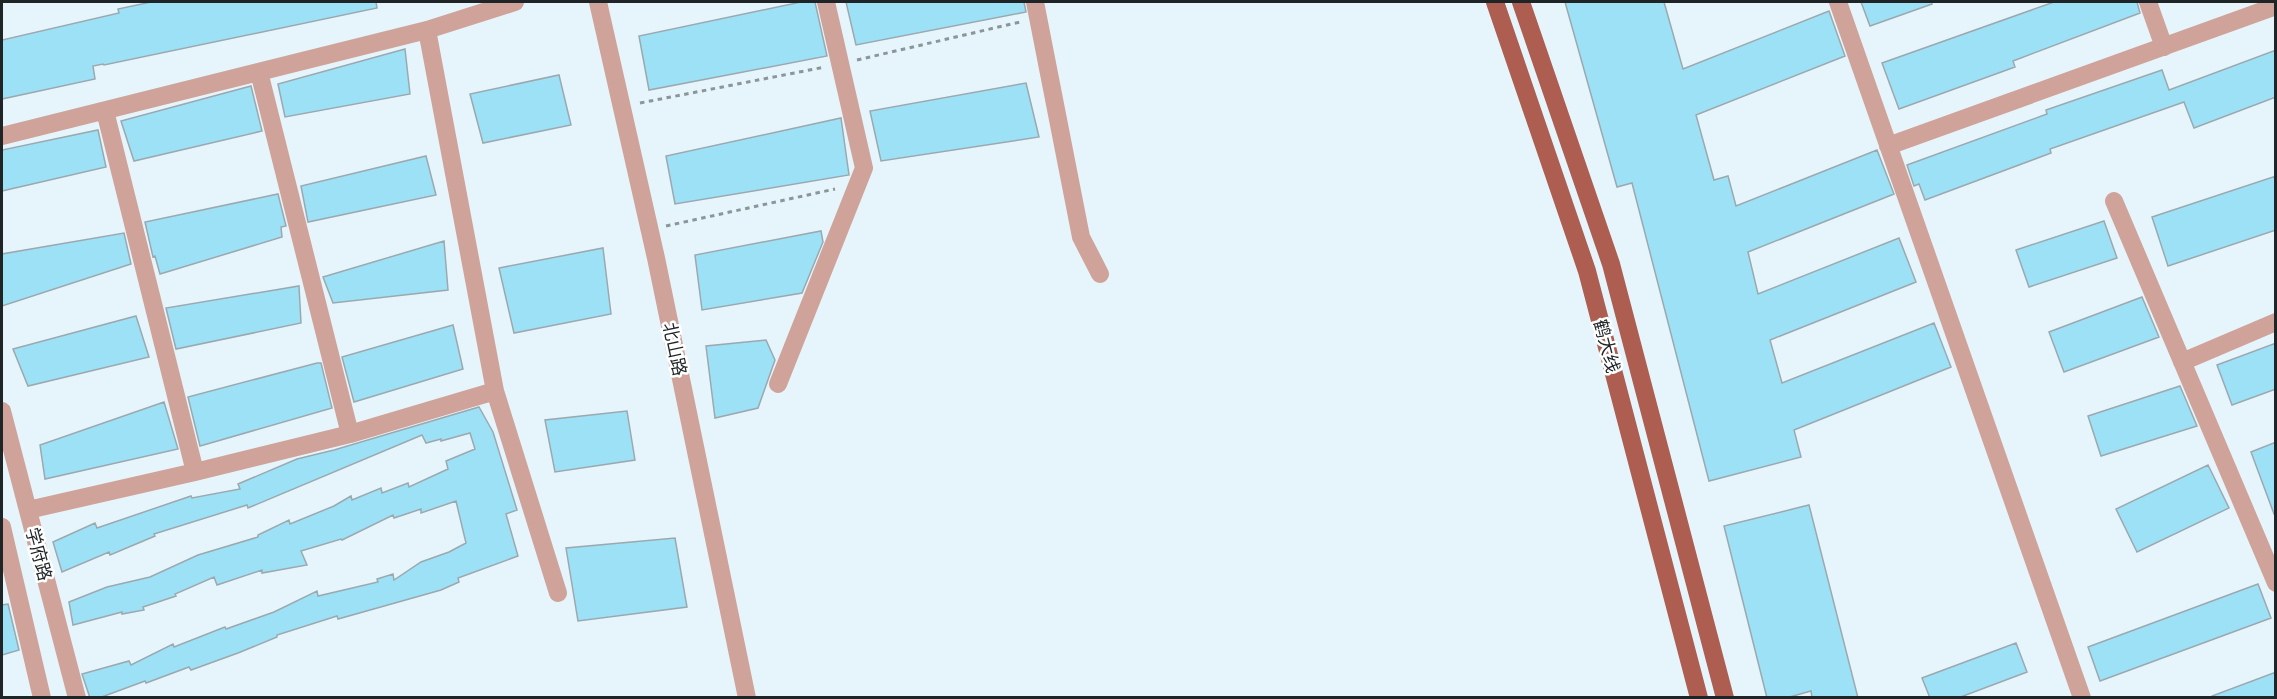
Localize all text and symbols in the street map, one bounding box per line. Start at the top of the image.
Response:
street label: 鹤大线 [1590,317,1624,375]
street label: 北山路 [659,320,691,378]
street label: 学府路 [22,525,56,583]

